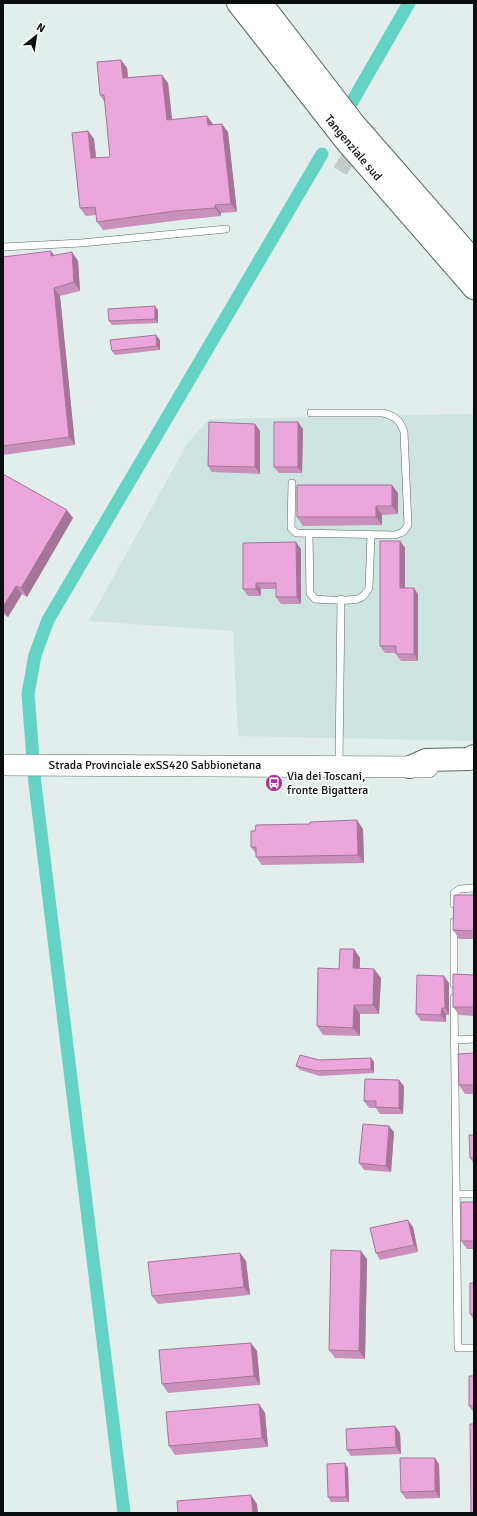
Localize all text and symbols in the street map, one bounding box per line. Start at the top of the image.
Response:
north arrow [16,16,56,56]
text: N [34,20,47,35]
street label: Tangenziale sud [321,112,385,184]
street label: Strada Provinciale exSS420 Sabbionetana [49,758,261,773]
place label: Via dei Toscani, fronte Bigattera [287,769,368,798]
bus stop icon: Via dei Toscani, fronte Bigattera [264,773,284,793]

